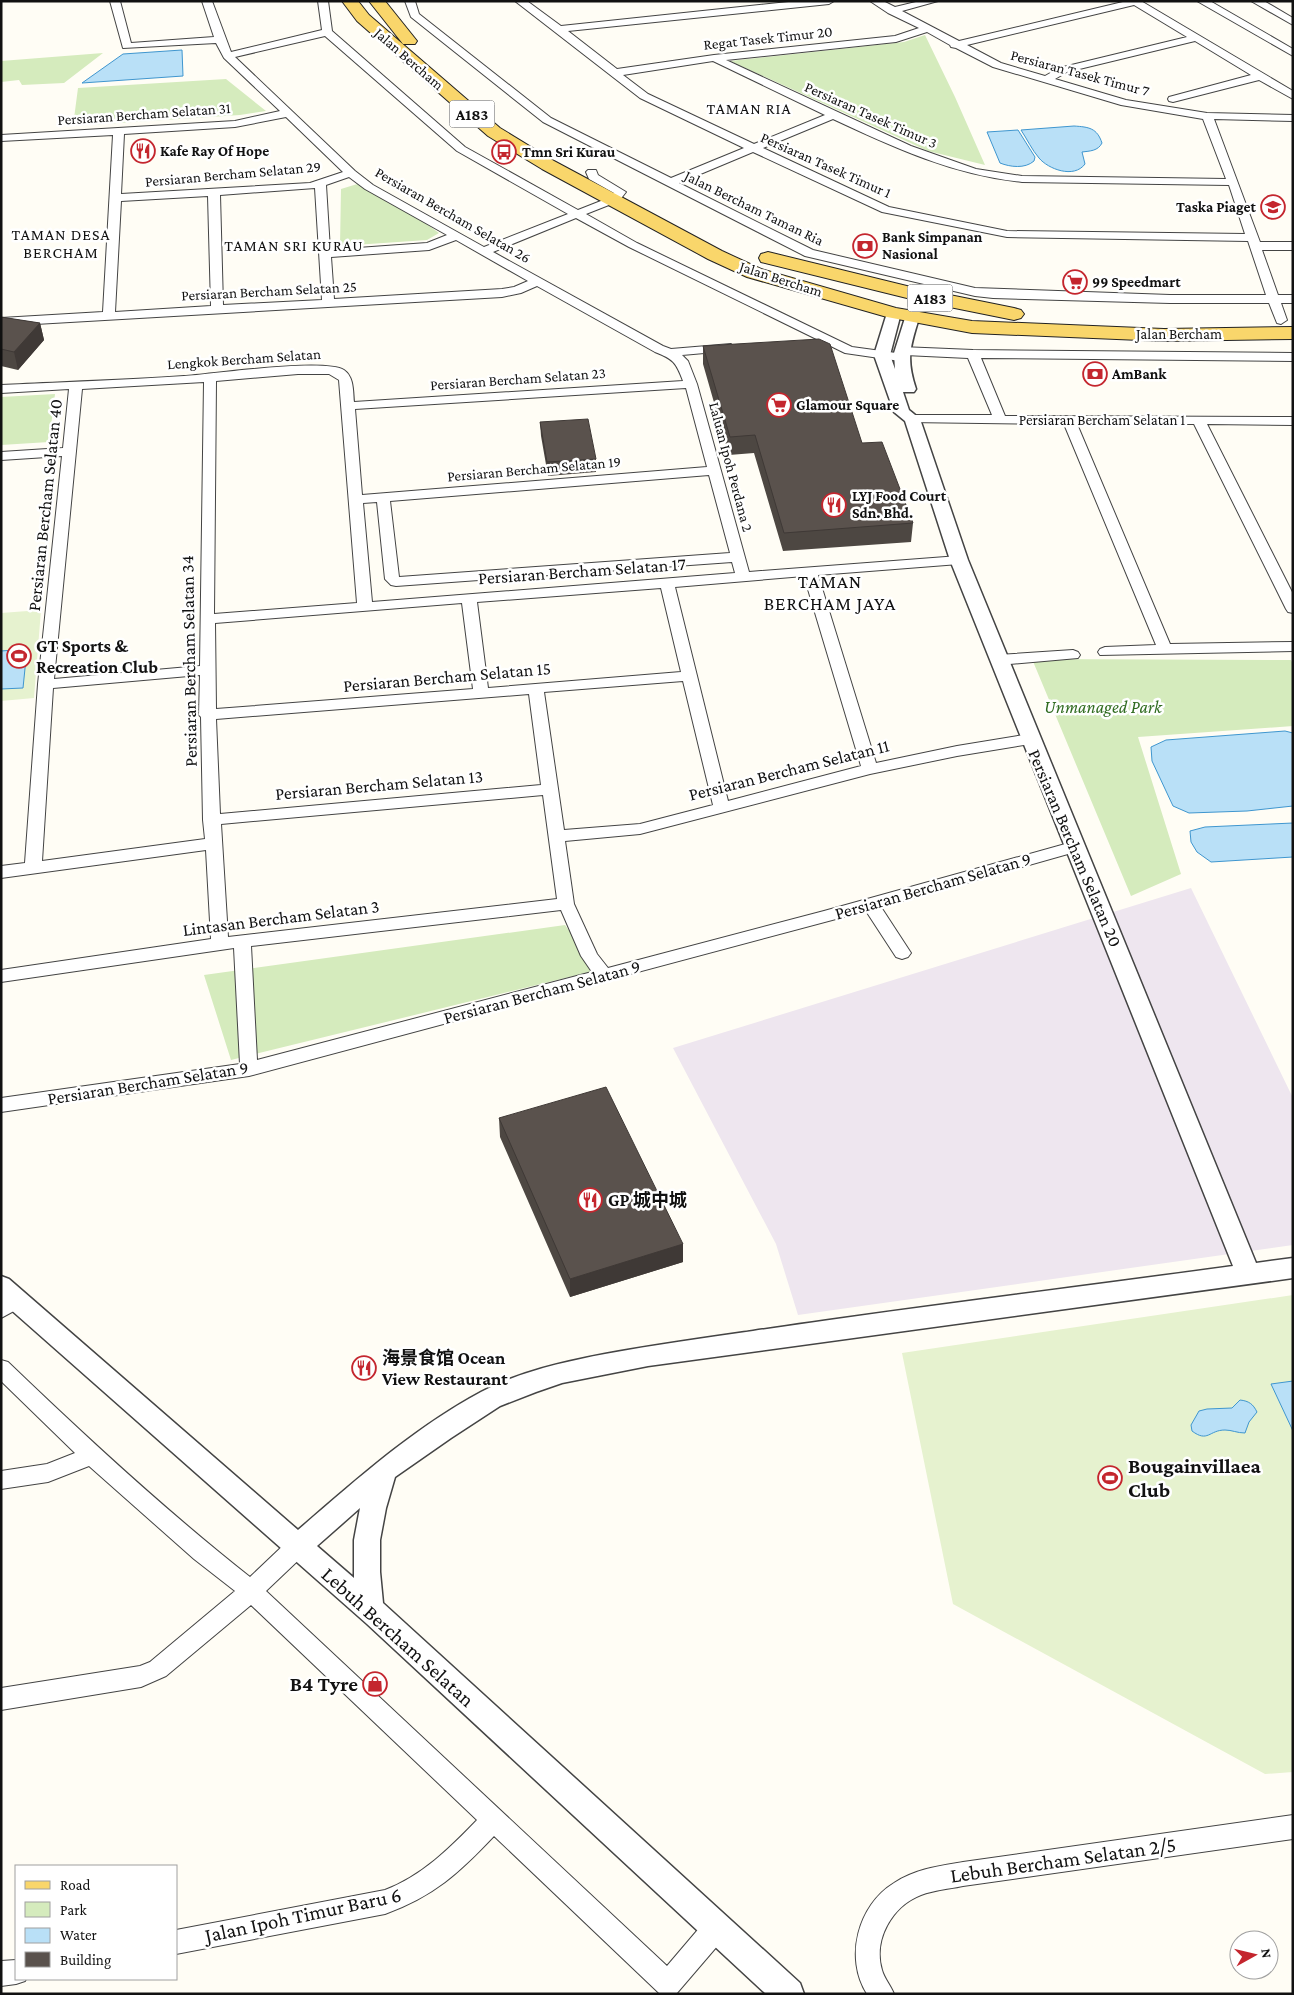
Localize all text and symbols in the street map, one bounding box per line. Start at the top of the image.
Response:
street label: Jalan Bercham [369,23,447,94]
street label: Regat Tasek Timur 20 [703,23,833,54]
street label: Persiaran Tasek Timur 7 [1009,47,1151,99]
street label: Persiaran Tasek Timur 3 [802,79,940,151]
street label: Persiaran Bercham Selatan 31 [57,100,231,128]
road number: A183 [450,100,494,128]
district label: TAMAN RIA [707,100,791,117]
street label: Persiaran Tasek Timur 1 [758,129,894,201]
restaurant icon: Kafe Ray Of Hope [130,138,156,164]
bus stop icon: Tmn Sri Kurau [491,139,517,165]
place label: Kafe Ray Of Hope [160,143,269,159]
place label: Tmn Sri Kurau [522,144,616,160]
street label: Persiaran Bercham Selatan 29 [144,158,322,190]
street label: Persiaran Bercham Selatan 26 [373,164,533,266]
street label: Jalan Bercham Taman Ria [680,166,826,250]
school or university icon: Taska Piaget [1260,194,1286,220]
place label: Taska Piaget [1176,199,1257,215]
district label: TAMAN DESA BERCHAM [11,226,111,261]
place label: Bank Simpanan Nasional [882,229,983,262]
bank icon: Bank Simpanan Nasional [852,233,878,259]
district label: TAMAN SRI KURAU [224,237,364,254]
street label: Jalan Bercham [735,257,824,301]
supermarket icon: 99 Speedmart [1062,269,1088,295]
place label: 99 Speedmart [1092,274,1181,290]
street label: Persiaran Bercham Selatan 25 [181,278,357,304]
road number: A183 [908,284,952,312]
street label: Jalan Bercham [1134,326,1222,343]
street label: Lengkok Bercham Selatan [167,346,321,373]
bank icon: AmBank [1082,361,1108,387]
street label: Persiaran Bercham Selatan 23 [430,365,606,393]
place label: AmBank [1111,366,1167,382]
supermarket icon: Glamour Square [766,392,792,418]
place label: Glamour Square [796,397,899,413]
street label: Persiaran Bercham Selatan 40 [24,398,66,612]
street label: Laluan Ipoh Perdana 2 [705,400,756,534]
street label: Persiaran Bercham Selatan 1 [1019,412,1185,428]
street label: Persiaran Bercham Selatan 19 [446,453,622,485]
place label: LYJ Food Court Sdn. Bhd. [852,488,947,521]
restaurant icon: LYJ Food Court Sdn. Bhd. [821,492,847,518]
street label: Persiaran Bercham Selatan 17 [477,554,687,588]
street label: Persiaran Bercham Selatan 34 [177,555,201,767]
district label: TAMAN BERCHAM JAYA [764,571,896,614]
place label: GT Sports & Recreation Club [36,636,158,677]
sports icon: GT Sports & Recreation Club [6,643,32,669]
street label: Persiaran Bercham Selatan 15 [342,658,552,696]
park label: Unmanaged Park [1044,697,1163,717]
street label: Persiaran Bercham Selatan 11 [687,735,891,805]
street label: Persiaran Bercham Selatan 20 [1024,746,1126,950]
street label: Persiaran Bercham Selatan 13 [274,766,484,804]
street label: Persiaran Bercham Selatan 9 [833,848,1033,924]
street label: Lintasan Bercham Selatan 3 [181,896,381,940]
street label: Persiaran Bercham Selatan 9 [441,956,643,1028]
street label: Persiaran Bercham Selatan 9 [46,1057,250,1109]
restaurant icon: GP 城中城 [577,1187,603,1213]
place label: GP 城中城 [608,1190,687,1210]
place label: 海景食馆 Ocean View Restaurant [381,1348,508,1389]
restaurant icon: 海景食馆 Ocean View Restaurant [351,1355,377,1381]
place label: Bougainvillaea Club [1128,1454,1262,1502]
sports icon: Bougainvillaea Club [1097,1465,1123,1491]
street label: Lebuh Bercham Selatan [317,1562,479,1712]
shop icon: B4 Tyre [362,1671,388,1697]
place label: B4 Tyre [290,1672,358,1696]
street label: Lebuh Bercham Selatan 2/5 [948,1832,1178,1888]
legend [15,1865,178,1980]
text: Road [60,1877,91,1893]
street label: Jalan Ipoh Timur Baru 6 [201,1882,403,1948]
text: Park [60,1902,87,1918]
text: Water [60,1927,97,1943]
north arrow [1229,1930,1279,1980]
text: N [1258,1947,1276,1959]
text: Building [60,1952,111,1969]

